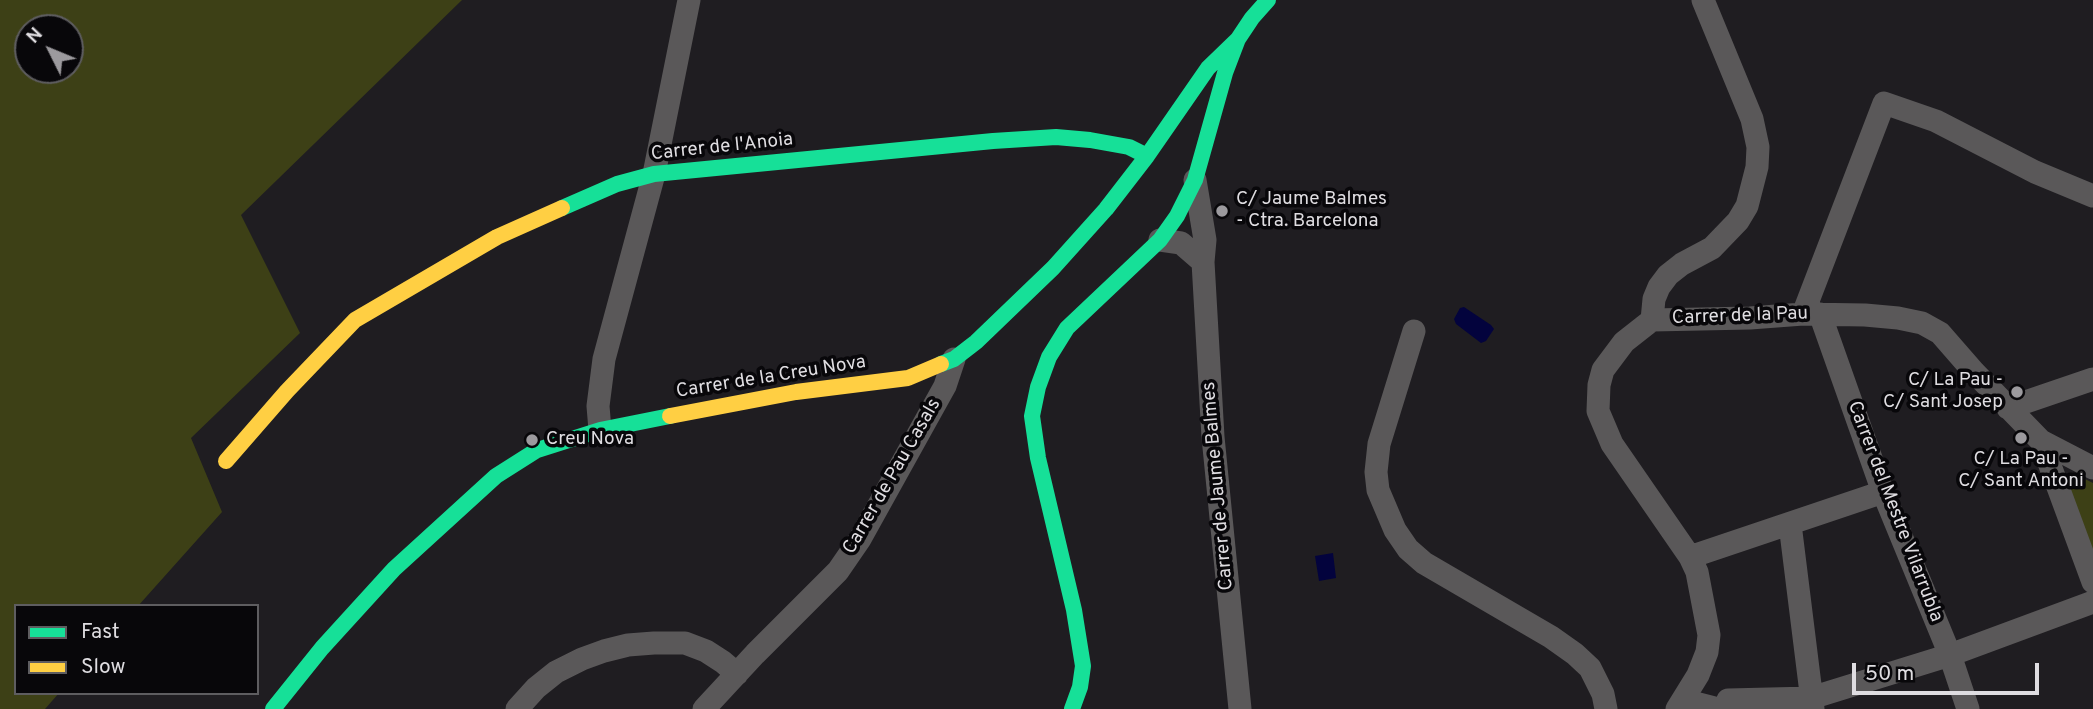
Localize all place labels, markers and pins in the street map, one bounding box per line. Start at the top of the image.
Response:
place label: C/ Jaume Balmes - Ctra. Barcelona [1236,189,1387,233]
marker: C/ Jaume Balmes - Ctra. Barcelona [1214,203,1230,219]
place label: C/ La Pau - C/ Sant Josep [1883,370,2003,414]
marker: C/ La Pau - C/ Sant Josep [2009,384,2025,400]
place label: Creu Nova [546,429,634,451]
marker: C/ La Pau - C/ Sant Antoni [2013,430,2029,446]
marker: Creu Nova [524,432,540,448]
place label: C/ La Pau - C/ Sant Antoni [1958,449,2084,493]

